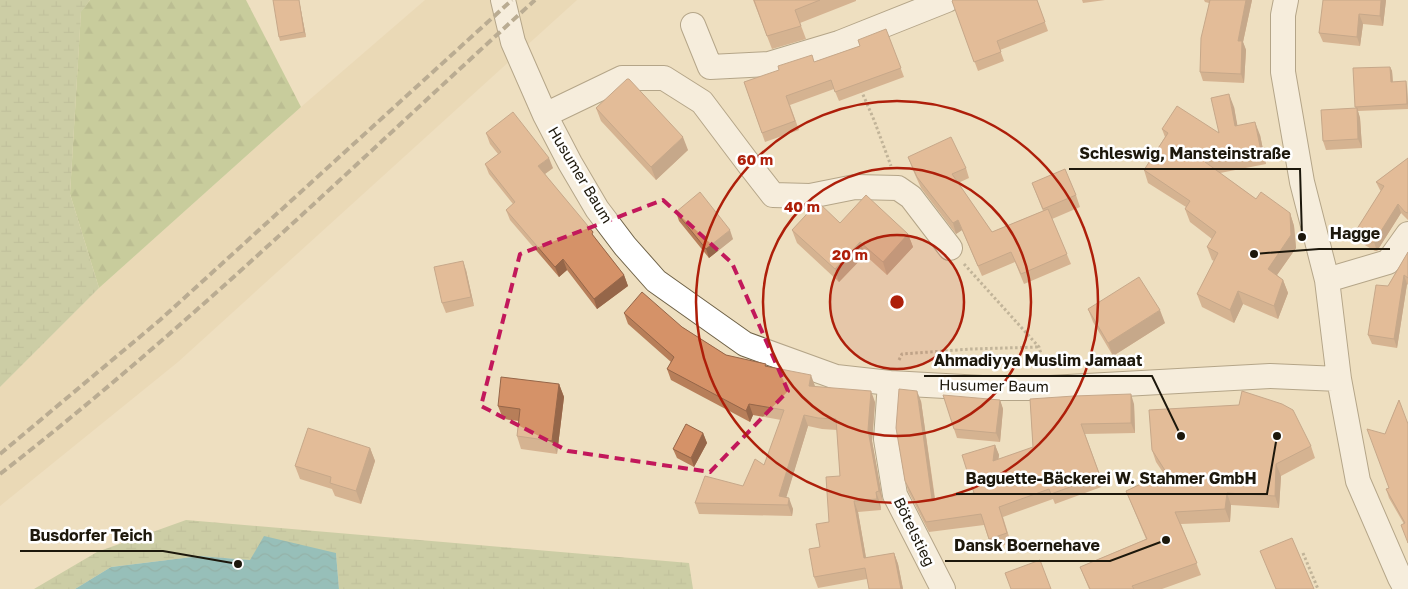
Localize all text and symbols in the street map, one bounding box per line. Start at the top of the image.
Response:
street label: Husumer Baum [545,123,617,226]
callout: Schleswig, Mansteinstraße [1069,138,1300,169]
text: Schleswig, Mansteinstraße [1079,143,1291,163]
text: 60 m [737,150,773,168]
text: 40 m [784,197,820,215]
callout: Hagge [1319,218,1390,249]
text: Hagge [1330,223,1380,243]
text: 20 m [832,245,868,263]
centre of rings [888,293,906,311]
callout: Ahmadiyya Muslim Jamaat [924,345,1152,376]
text: Ahmadiyya Muslim Jamaat [934,350,1142,370]
street label: Husumer Baum [939,375,1049,395]
callout: Baguette-Bäckerei W. Stahmer GmbH [956,463,1267,494]
text: Baguette-Bäckerei W. Stahmer GmbH [965,468,1257,488]
street label: Bötelstieg [890,494,939,569]
callout: Busdorfer Teich [20,520,163,551]
text: Busdorfer Teich [29,525,153,545]
callout: Dansk Boernehave [945,530,1110,561]
text: Dansk Boernehave [954,535,1100,555]

